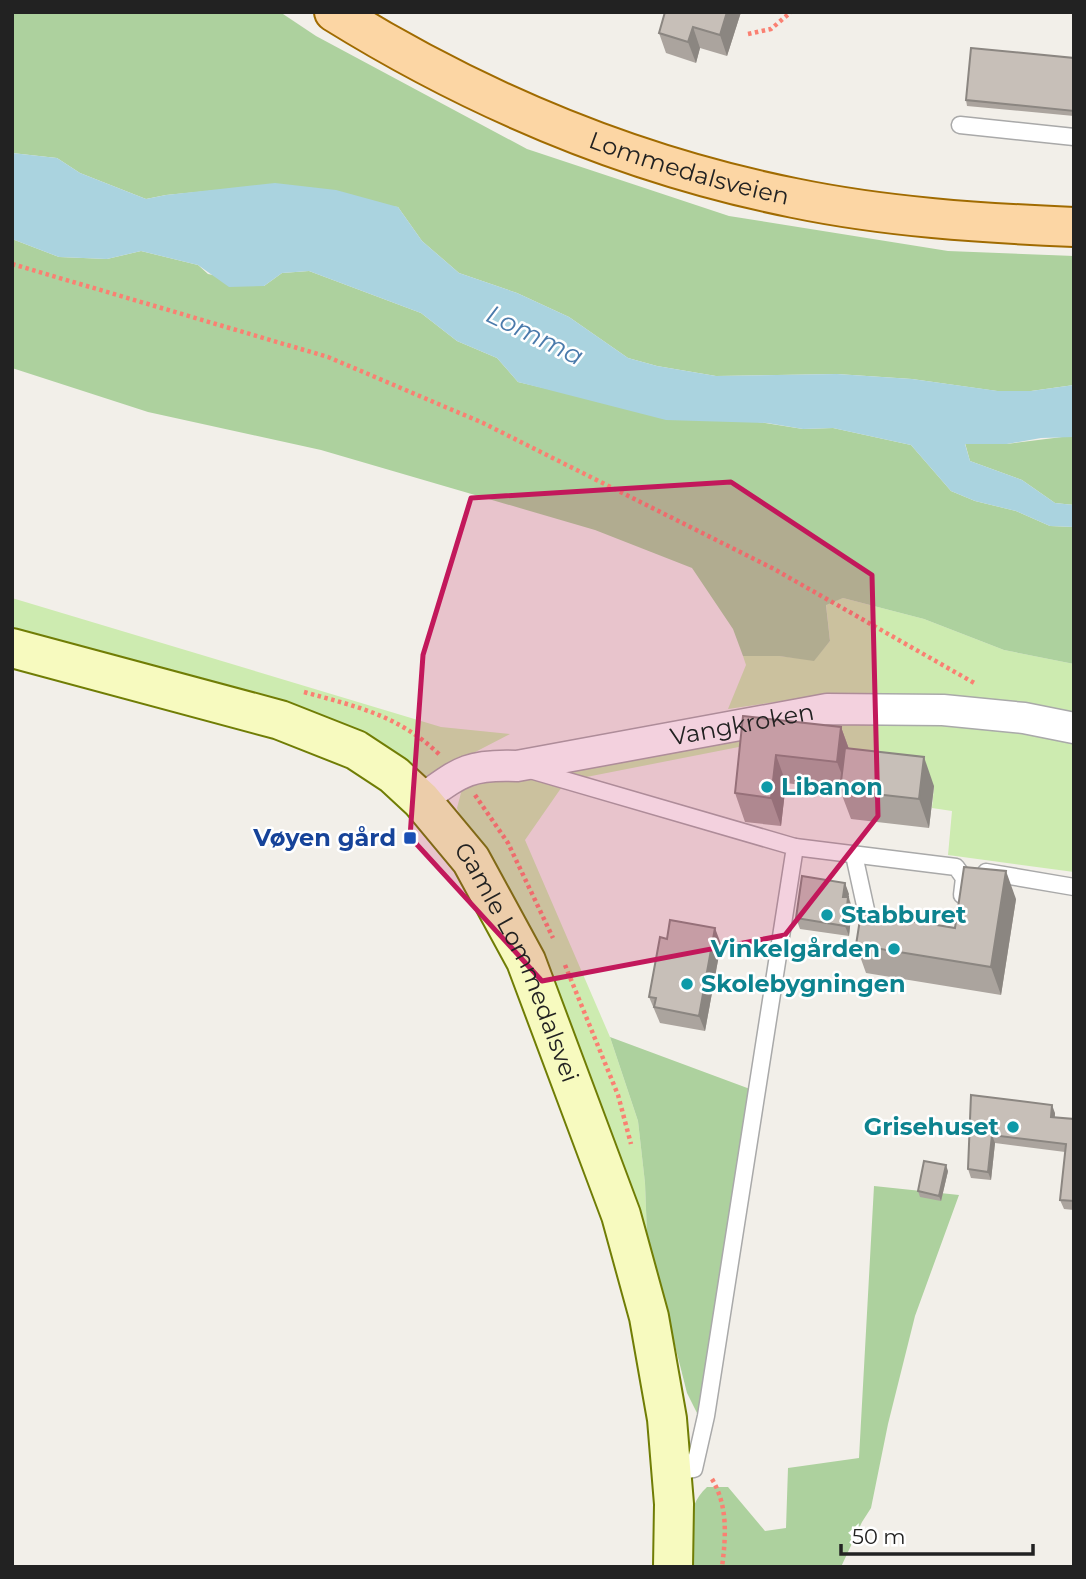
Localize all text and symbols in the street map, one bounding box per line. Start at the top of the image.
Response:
street label: Lommedalsveien [585,125,792,211]
water label: Lomma [481,298,589,372]
street label: Vangkroken [668,697,816,752]
place label: Libanon [781,772,883,801]
marker: Libanon [759,779,775,795]
place label: Vøyen gård [252,823,396,852]
marker: Vøyen gård [402,830,418,846]
street label: Gamle Lommedalsvei [448,836,585,1086]
place label: Stabburet [841,900,967,929]
marker: Stabburet [819,907,835,923]
place label: Vinkelgården [710,934,880,963]
marker: Vinkelgården [886,941,902,957]
place label: Skolebygningen [701,969,906,998]
marker: Skolebygningen [679,976,695,992]
place label: Grisehuset [864,1112,1000,1141]
marker: Grisehuset [1005,1119,1021,1135]
scale bar [841,1512,1034,1556]
text: 50 m [852,1524,906,1549]

